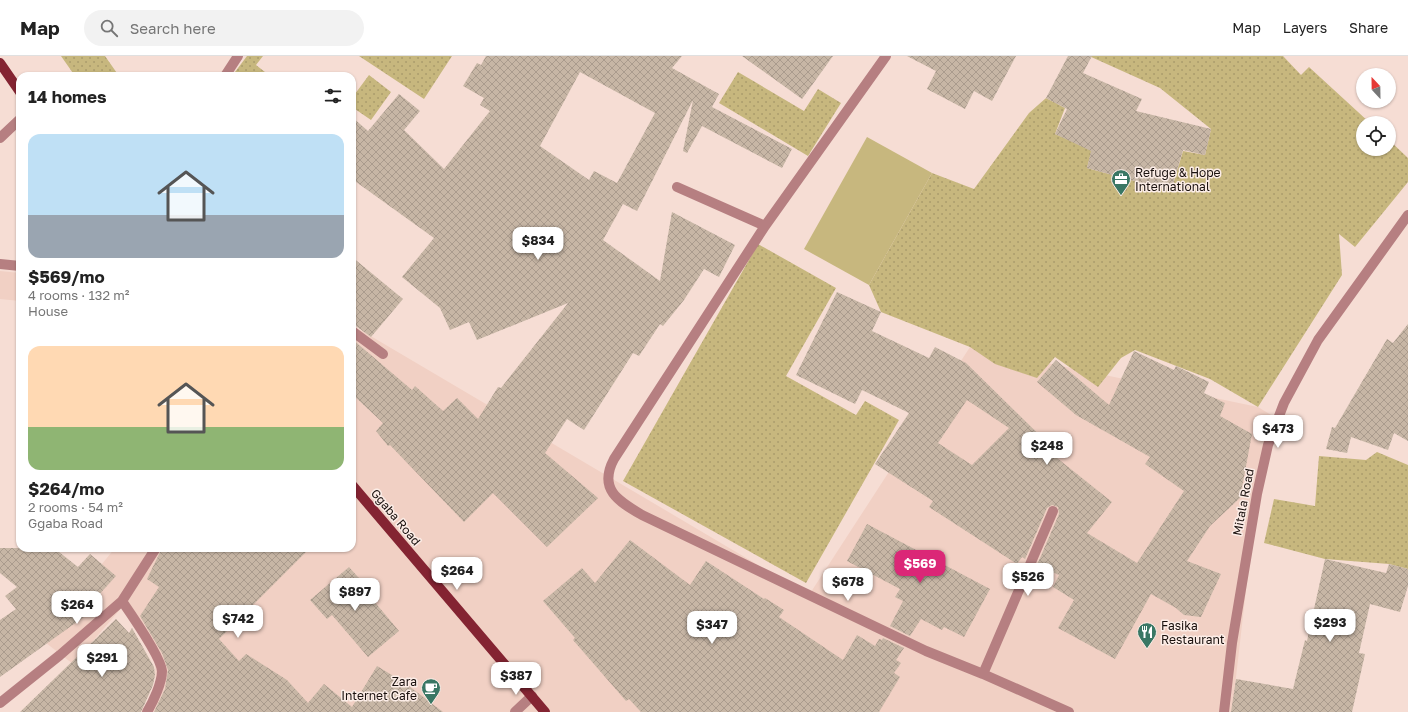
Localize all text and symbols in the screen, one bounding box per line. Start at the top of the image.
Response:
search box [84,10,364,46]
text: Map [20,16,60,39]
icon: search [98,17,120,39]
text: Search here [130,19,216,37]
text: Map [1232,19,1261,36]
text: Layers [1283,19,1327,36]
text: Share [1349,19,1388,36]
north arrow [1356,68,1396,108]
map controls [1356,68,1396,156]
icon: filters [322,85,344,107]
text: 14 homes [28,86,107,107]
button: locate [1356,116,1396,156]
icon: home [150,160,222,232]
place label: Refuge & Hope International [1135,165,1221,194]
office icon: Refuge & Hope International [1110,168,1132,196]
pin: $834 [514,227,562,261]
text: $834 [521,232,555,248]
text: $569/mo [28,266,105,287]
text: 4 rooms · 132 m² [28,287,129,303]
text: House [28,303,68,319]
icon: home [150,372,222,444]
pin: $473 [1254,415,1302,449]
text: $473 [1262,420,1294,436]
pin: $248 [1023,432,1071,466]
text: $248 [1030,437,1064,453]
street label: Mitala Road [1229,467,1257,537]
text: $264/mo [28,478,104,499]
street label: Ggaba Road [368,486,424,548]
text: 2 rooms · 54 m² [28,499,123,515]
text: Ggaba Road [28,515,103,531]
pin: $569 [896,550,944,584]
text: $569 [903,555,937,571]
pin: $264 [433,557,481,591]
text: $264 [440,562,474,578]
pin: $526 [1004,563,1052,597]
pin: $678 [824,568,872,602]
text: $526 [1012,568,1044,584]
text: $678 [832,573,864,589]
pin: $897 [331,578,379,612]
text: $897 [339,583,371,599]
pin: $264 [53,591,101,625]
text: $264 [60,596,94,612]
pin: $742 [214,605,262,639]
pin: $293 [1306,609,1354,643]
text: $742 [222,610,254,626]
pin: $347 [688,611,736,645]
text: $293 [1314,614,1346,630]
text: $347 [696,616,728,632]
place label: Fasika Restaurant [1161,618,1225,647]
restaurant icon: Fasika Restaurant [1136,621,1158,649]
pin: $291 [78,644,126,678]
text: $291 [86,649,118,665]
pin: $387 [492,662,540,696]
text: $387 [500,667,532,683]
place label: Zara Internet Cafe [341,674,417,703]
cafe icon: Zara Internet Cafe [420,677,442,705]

